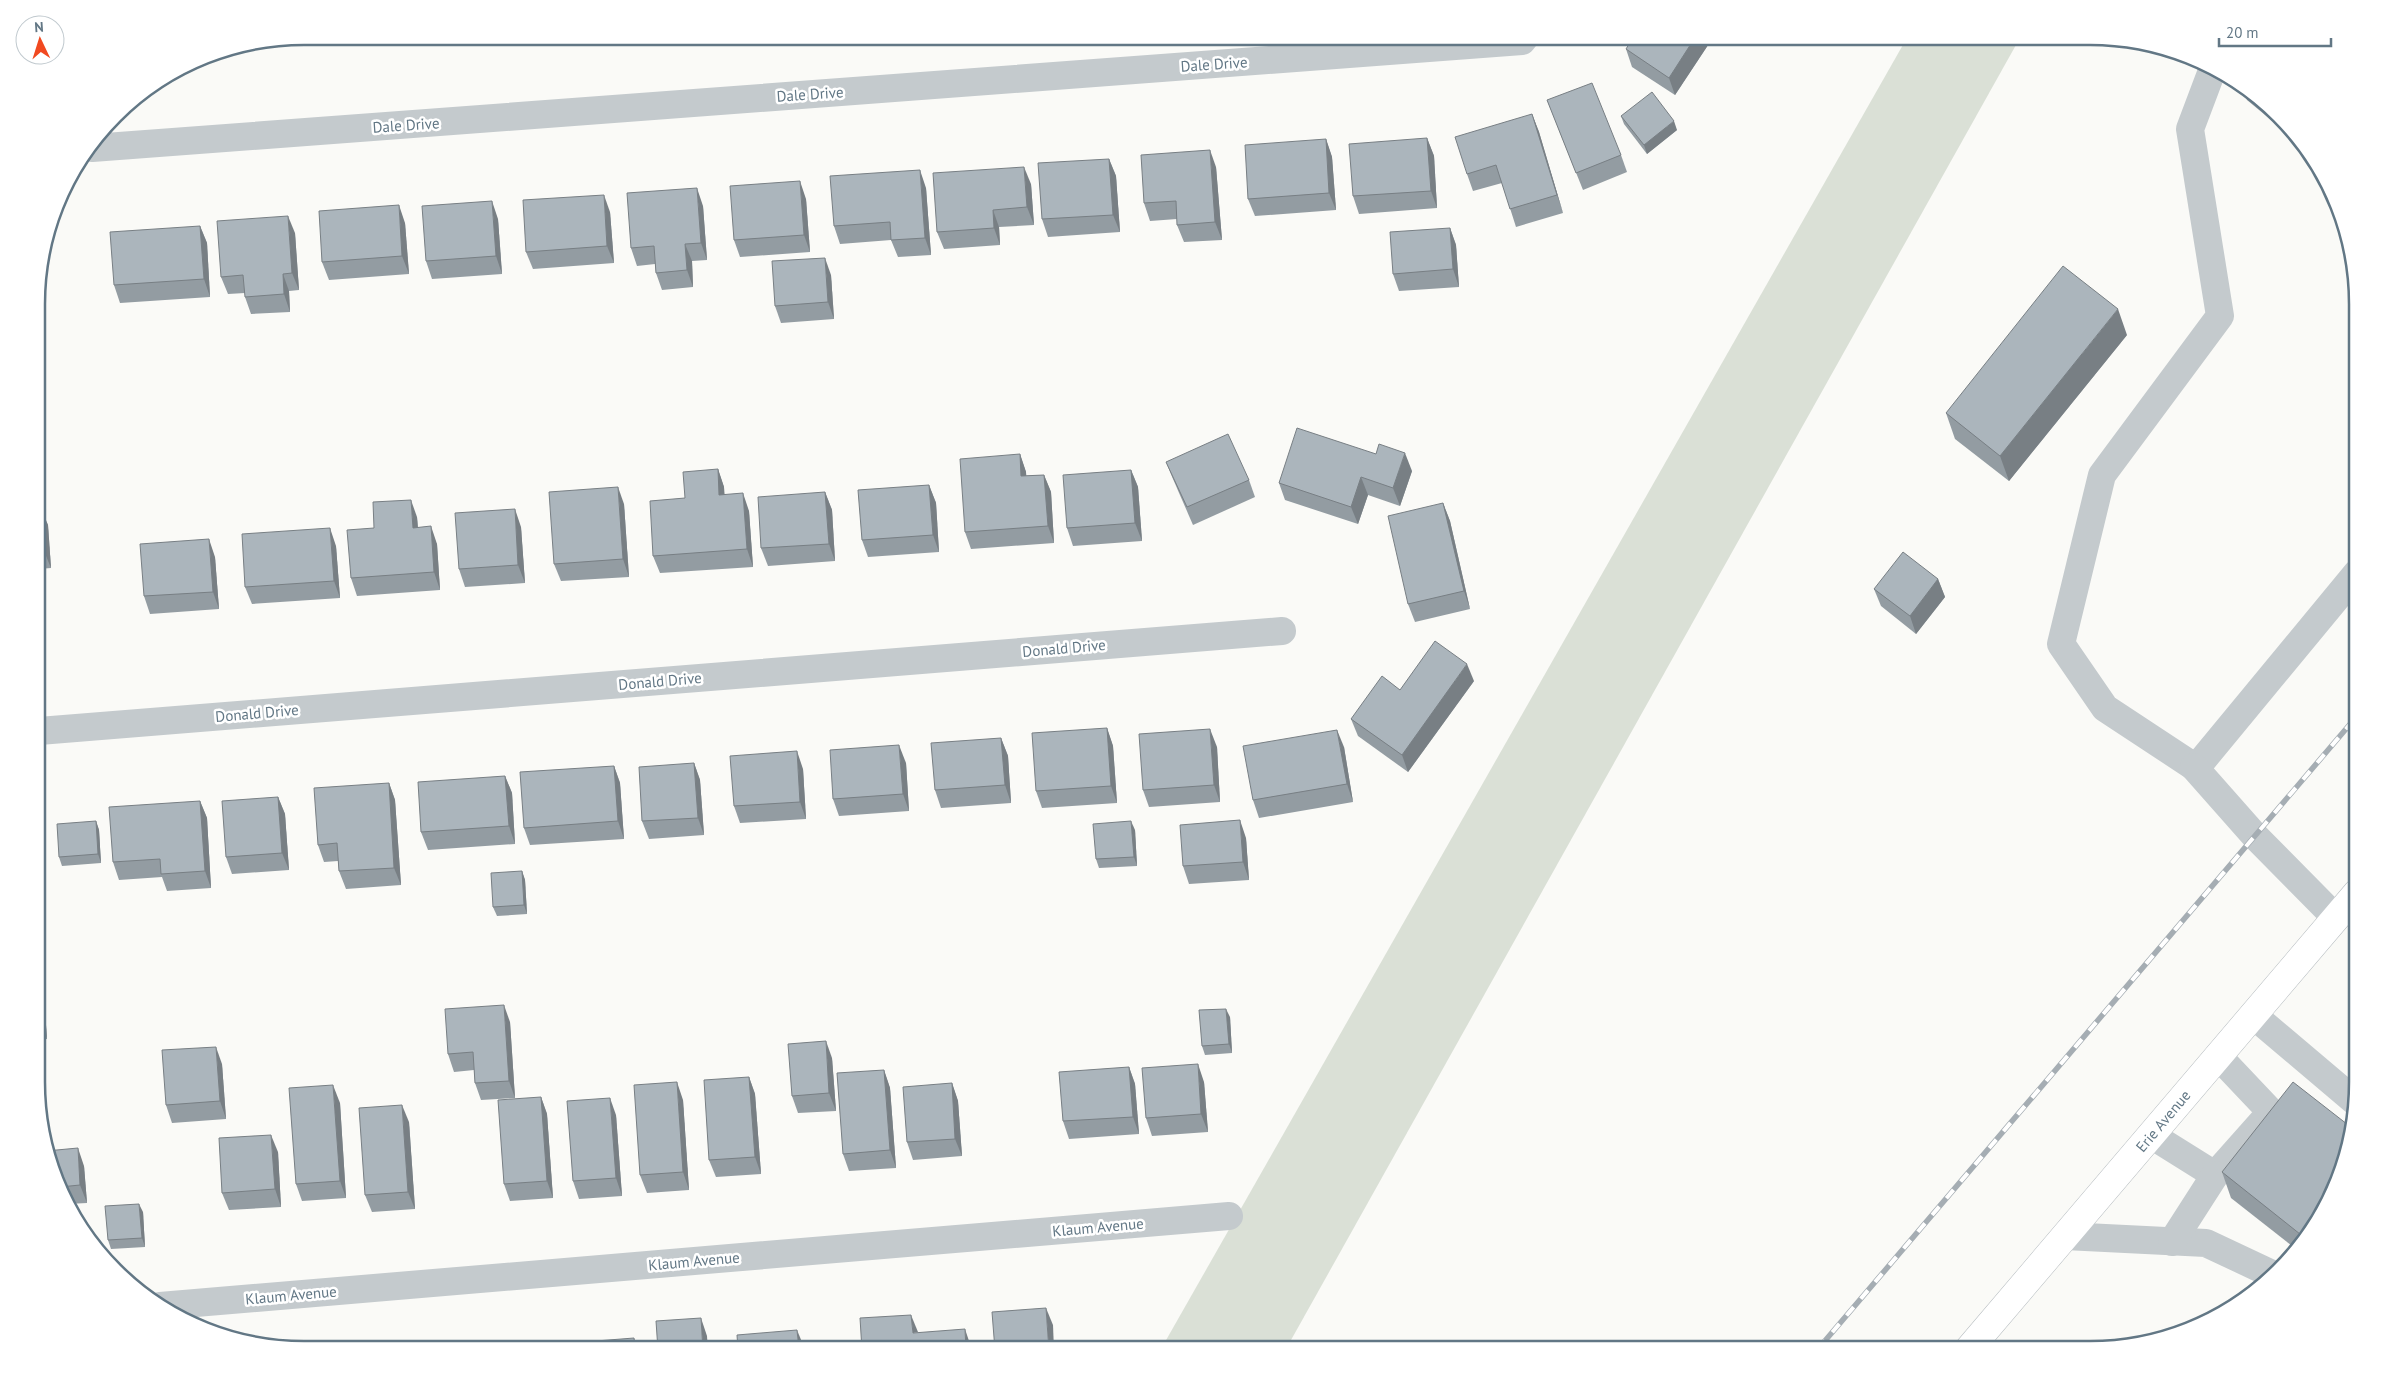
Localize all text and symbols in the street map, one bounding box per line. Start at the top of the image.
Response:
north arrow [15,15,65,65]
scale bar [2219,15,2332,47]
text: N [34,18,44,36]
text: 20 m [2226,23,2259,42]
street label: Dale Drive [1180,52,1248,76]
street label: Dale Drive [776,82,844,106]
street label: Dale Drive [372,113,440,137]
street label: Donald Drive [1022,635,1106,661]
street label: Donald Drive [618,668,702,694]
street label: Donald Drive [215,700,299,726]
street label: Erie Avenue [2132,1086,2194,1156]
street label: Klaum Avenue [1052,1214,1144,1240]
street label: Klaum Avenue [648,1248,740,1274]
street label: Klaum Avenue [245,1282,337,1308]

